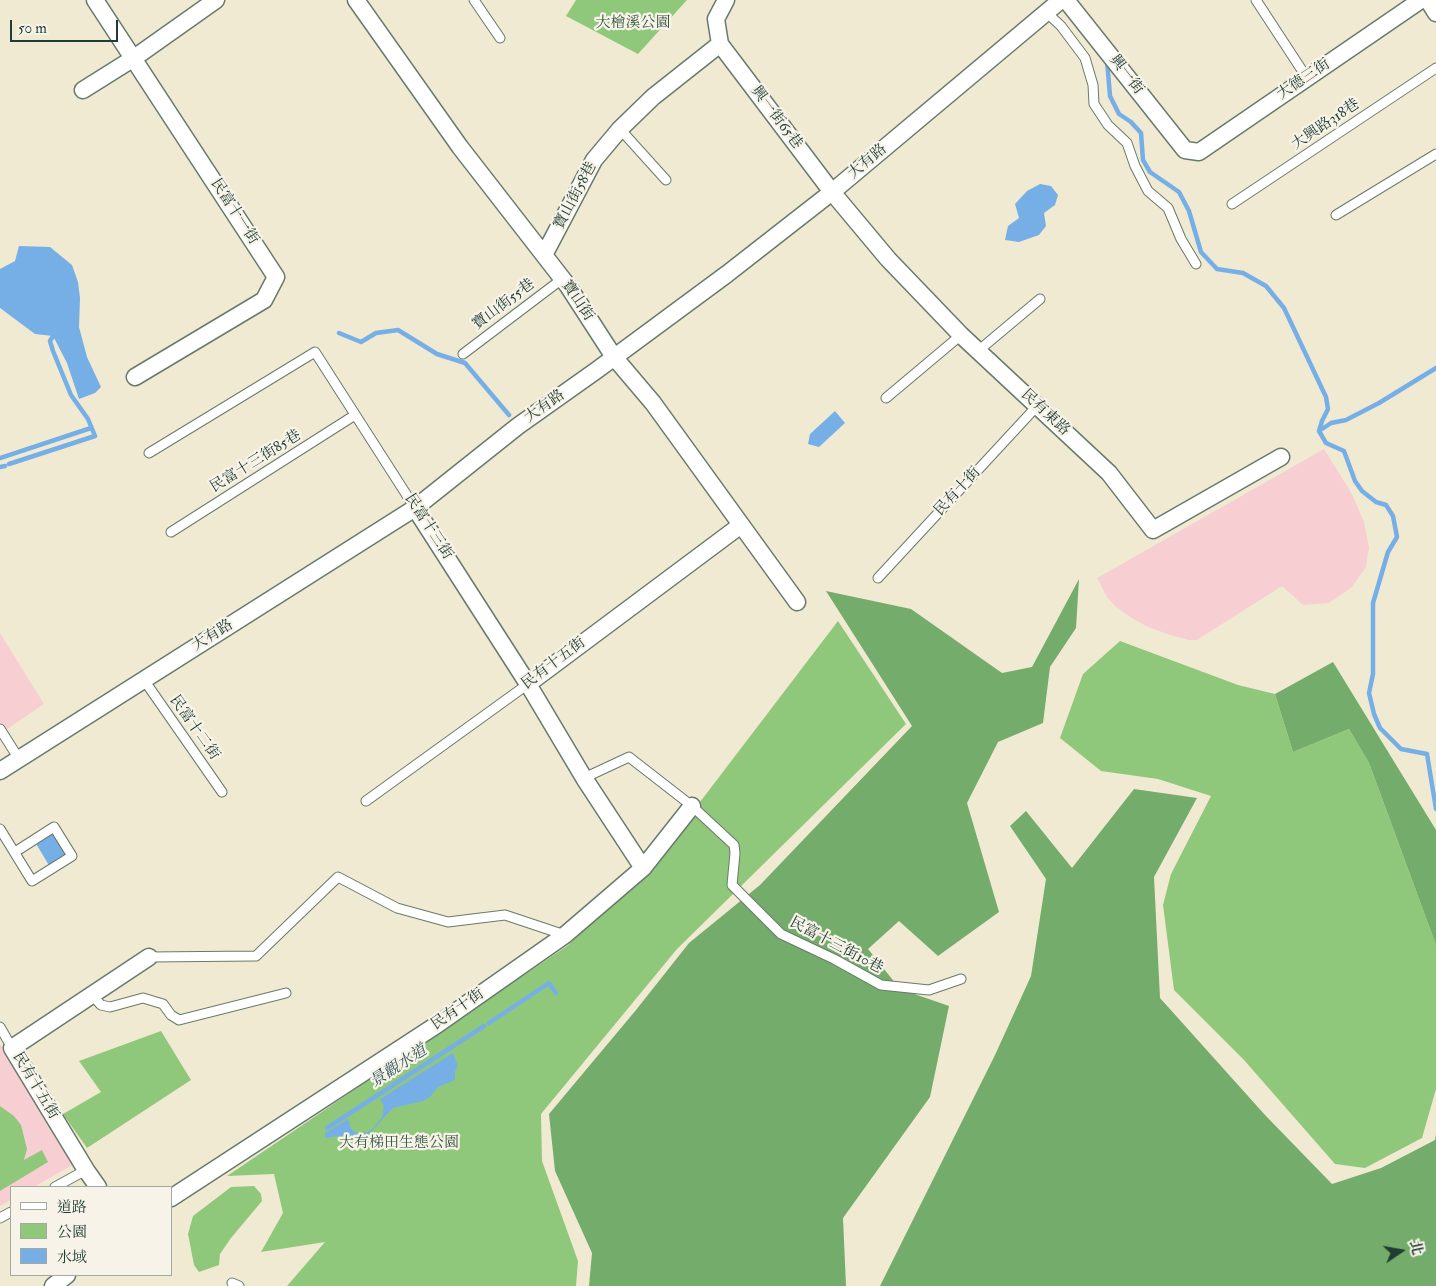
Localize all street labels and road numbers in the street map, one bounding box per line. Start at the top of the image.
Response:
street label: 興一街 [1105,52,1147,98]
street label: 大德三街 [1274,56,1334,104]
street label: 興一街65巷 [746,83,806,153]
street label: 大興路318巷 [1289,96,1363,154]
street label: 大有路 [845,141,891,183]
street label: 寶山街58巷 [551,159,601,233]
street label: 民富十一街 [206,176,262,248]
street label: 寶山街55巷 [469,276,539,334]
street label: 寶山街 [557,277,597,325]
street label: 民有東路 [1017,386,1073,440]
street label: 大有路 [521,387,569,427]
street label: 民富十三街85巷 [207,427,305,497]
street label: 民有十街 [931,464,985,520]
street label: 民富十三街 [400,491,456,563]
street label: 大有路 [189,616,237,656]
street label: 民有十五街 [519,634,589,694]
street label: 民富十二街 [165,692,223,764]
street label: 民富十三街10巷 [786,914,886,978]
street label: 民有十街 [428,985,488,1035]
street label: 民有十五街 [8,1049,62,1123]

